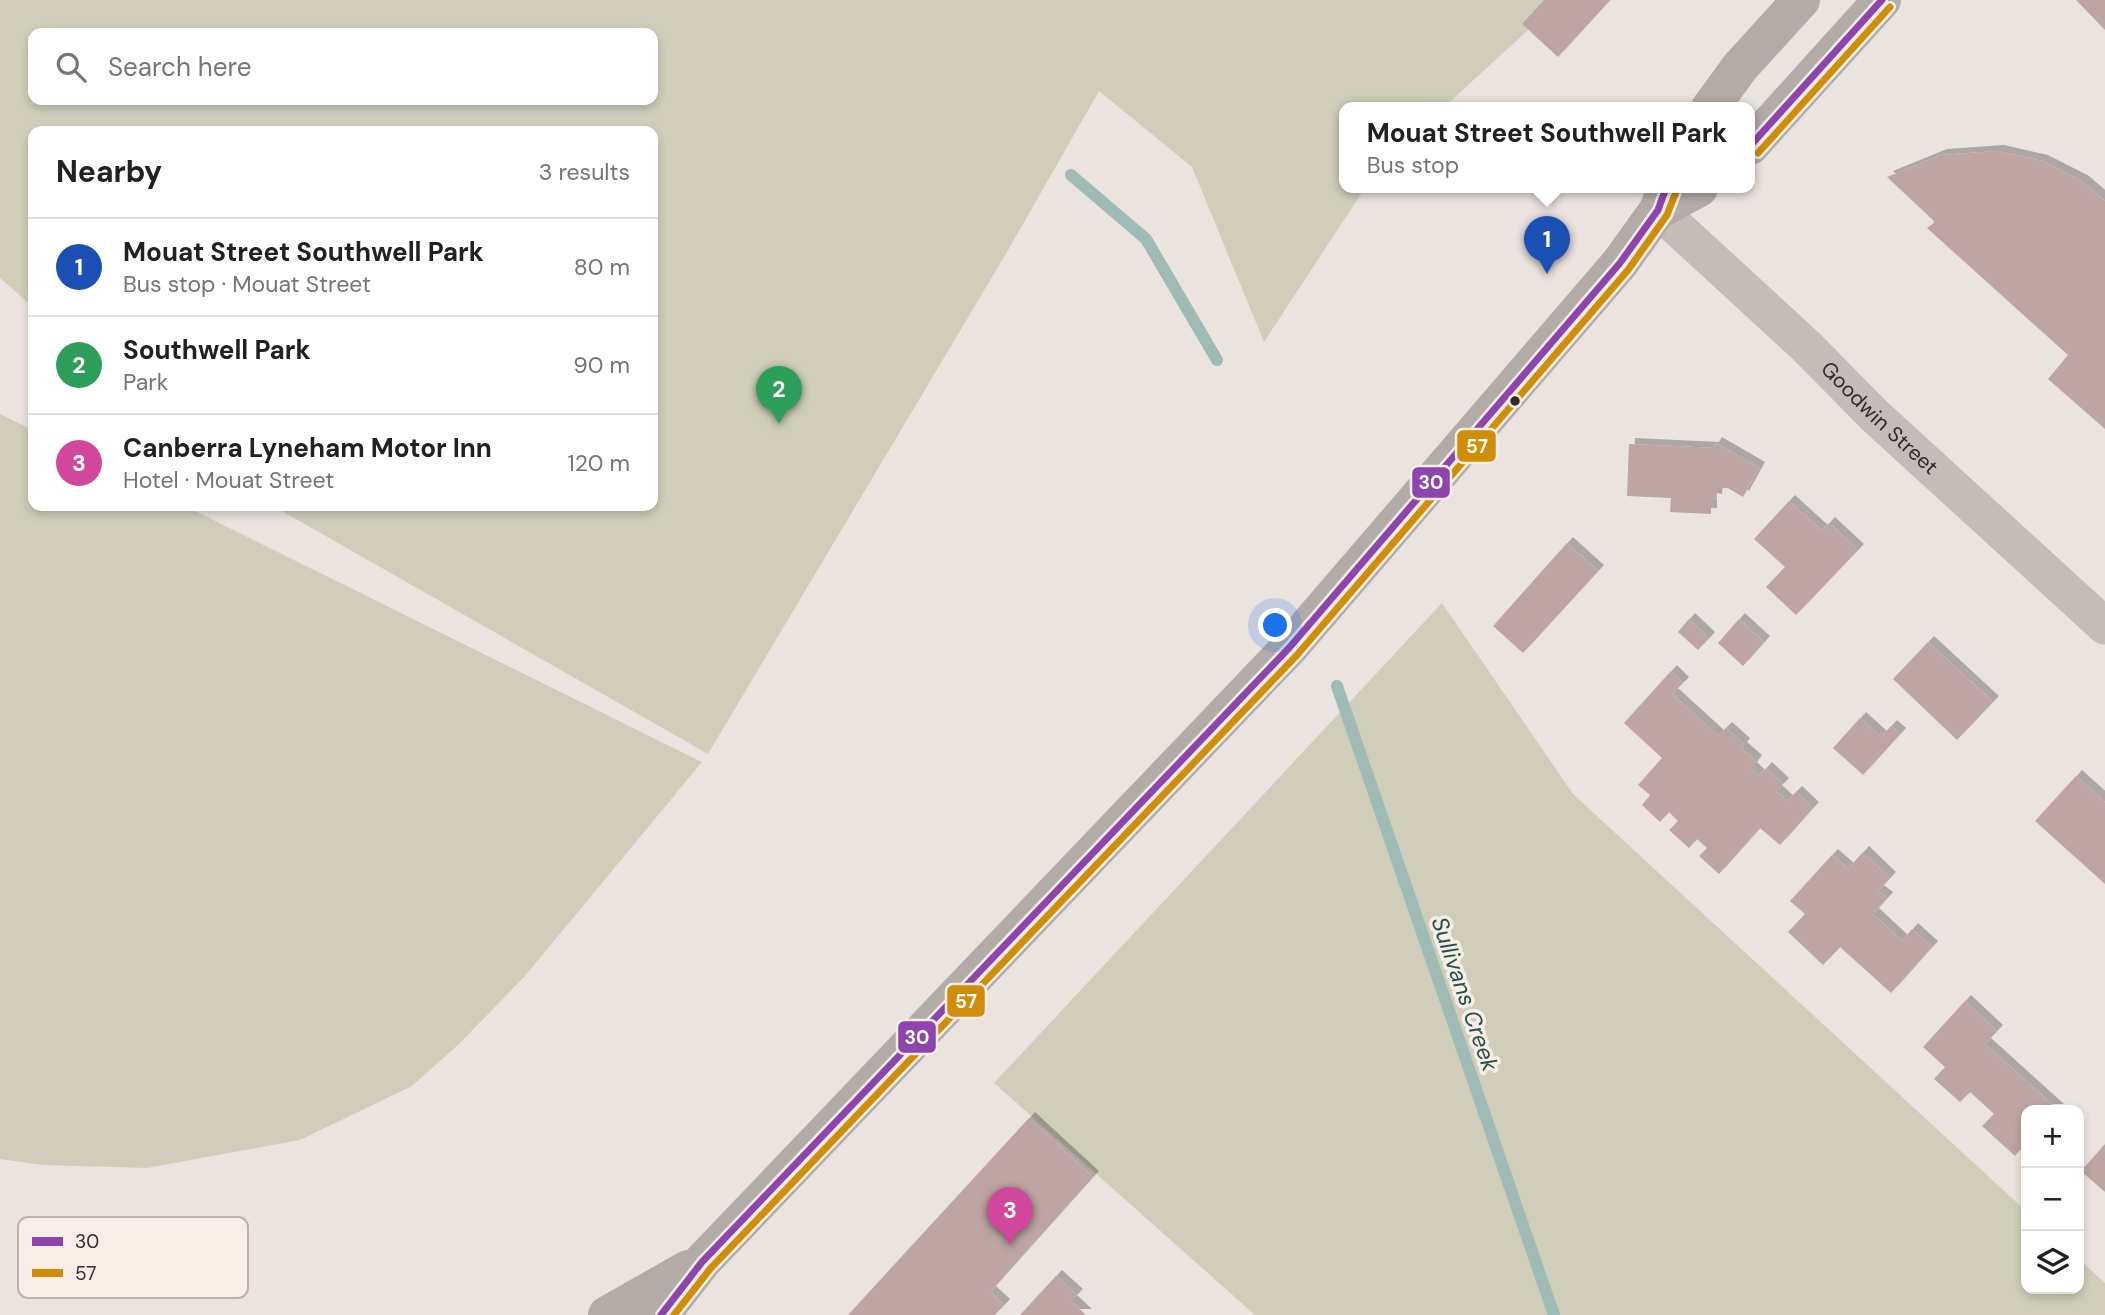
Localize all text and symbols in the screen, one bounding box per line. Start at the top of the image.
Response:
search box [28,28,658,105]
icon: search [52,48,90,86]
text: Search here [108,50,251,84]
popup [1339,102,1755,193]
text: Mouat Street Southwell Park [1367,116,1727,150]
text: Bus stop [1367,150,1459,180]
text: Nearby [56,152,162,191]
text: 3 results [539,157,630,187]
pin: 1 [1524,216,1570,274]
text: Mouat Street Southwell Park [123,235,484,269]
text: 1 [75,252,83,282]
text: 80 m [574,252,630,282]
text: Bus stop · Mouat Street [123,269,371,299]
text: Southwell Park [123,333,310,367]
text: 2 [72,350,86,380]
text: 90 m [573,350,630,380]
street label: Goodwin Street [1815,355,1944,481]
pin: 2 [756,366,802,424]
text: Park [123,367,168,397]
unlabelled marker [1508,394,1522,408]
line badge: 57 [1456,429,1497,463]
text: Canberra Lyneham Motor Inn [123,431,492,465]
text: 57 [1466,434,1488,459]
text: 3 [72,448,86,478]
text: 120 m [567,448,630,478]
text: Hotel · Mouat Street [123,465,334,495]
line badge: 30 [1411,466,1451,499]
text: 30 [1419,470,1443,495]
your location [1258,608,1292,642]
water label: Sullivans Creek [1425,913,1506,1075]
line badge: 57 [946,984,986,1018]
text: 57 [955,989,977,1014]
line badge: 30 [897,1020,937,1054]
text: 30 [905,1025,929,1050]
map controls [2021,1105,2084,1294]
button: + [2021,1105,2084,1168]
button: − [2021,1168,2084,1231]
pin: 3 [987,1187,1033,1245]
legend [18,1217,248,1298]
text: 30 [75,1229,99,1254]
button: layers [2021,1231,2084,1294]
text: 57 [75,1261,96,1286]

